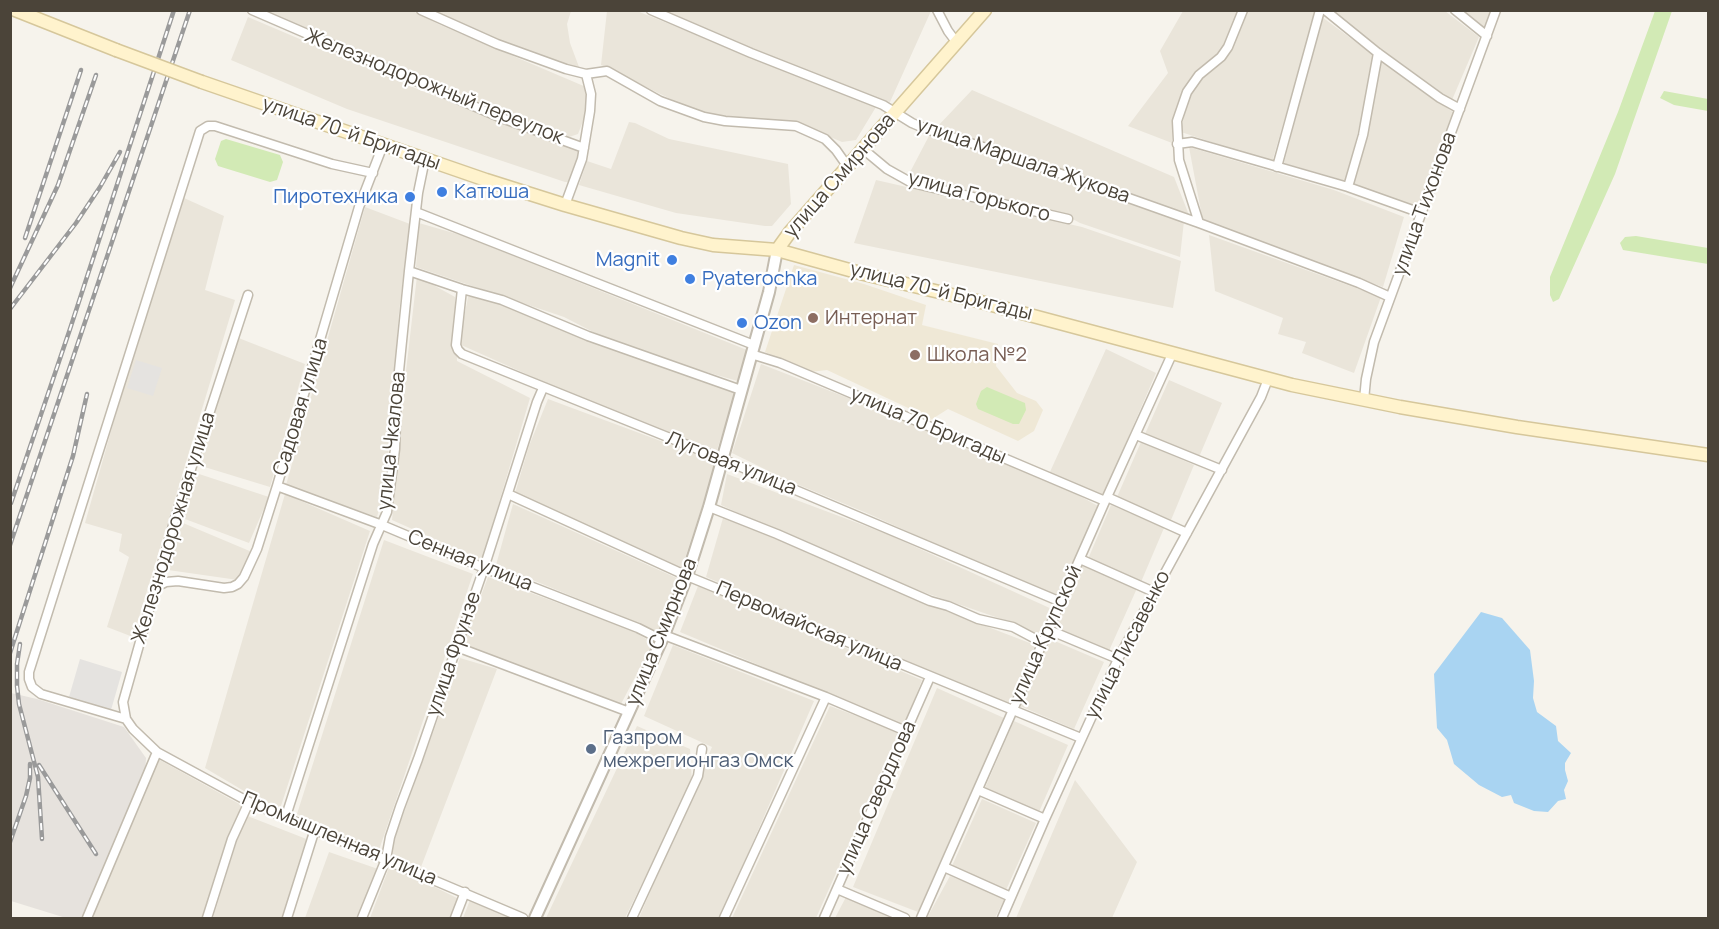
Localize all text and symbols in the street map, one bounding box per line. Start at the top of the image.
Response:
street label: Железнодорожный переулок [301,24,567,150]
street label: улица 70-й Бригады [259,92,443,176]
street label: улица Смирнова [779,109,901,243]
street label: улица Маршала Жукова [913,113,1133,209]
street label: улица Тихонова [1388,129,1462,279]
street label: улица Горького [905,166,1053,228]
place label: Катюша [454,180,529,204]
place label: Пиротехника [273,185,398,209]
marker: Катюша [435,185,449,199]
marker: Пиротехника [403,190,417,204]
place label: Magnit [596,248,660,272]
marker: Magnit [665,253,679,267]
street label: улица 70-й Бригады [847,258,1035,326]
place label: Pyaterochka [702,267,817,291]
marker: Pyaterochka [683,272,697,286]
place label: Интернат [825,306,917,330]
place label: Ozon [754,311,802,335]
marker: Интернат [806,311,820,325]
marker: Ozon [735,316,749,330]
street label: Садовая улица [269,335,333,479]
place label: Школа №2 [927,343,1027,367]
marker: Школа №2 [908,348,922,362]
street label: улица Чкалова [373,370,411,512]
street label: улица 70 Бригады [846,382,1010,470]
street label: Железнодорожная улица [127,409,221,647]
street label: Луговая улица [662,427,800,501]
street label: Сенная улица [404,525,536,597]
street label: улица Смирнова [621,555,703,709]
street label: улица Крупской [1005,562,1087,708]
street label: улица Лисавенко [1080,567,1176,723]
street label: Первомайская улица [712,577,906,677]
street label: улица Фрунзе [421,588,487,720]
street label: улица Свердлова [832,717,922,879]
place label: Газпром межрегионгаз Омск [603,726,793,773]
marker: Газпром межрегионгаз Омск [584,742,598,756]
street label: Промышленная улица [238,787,440,891]

